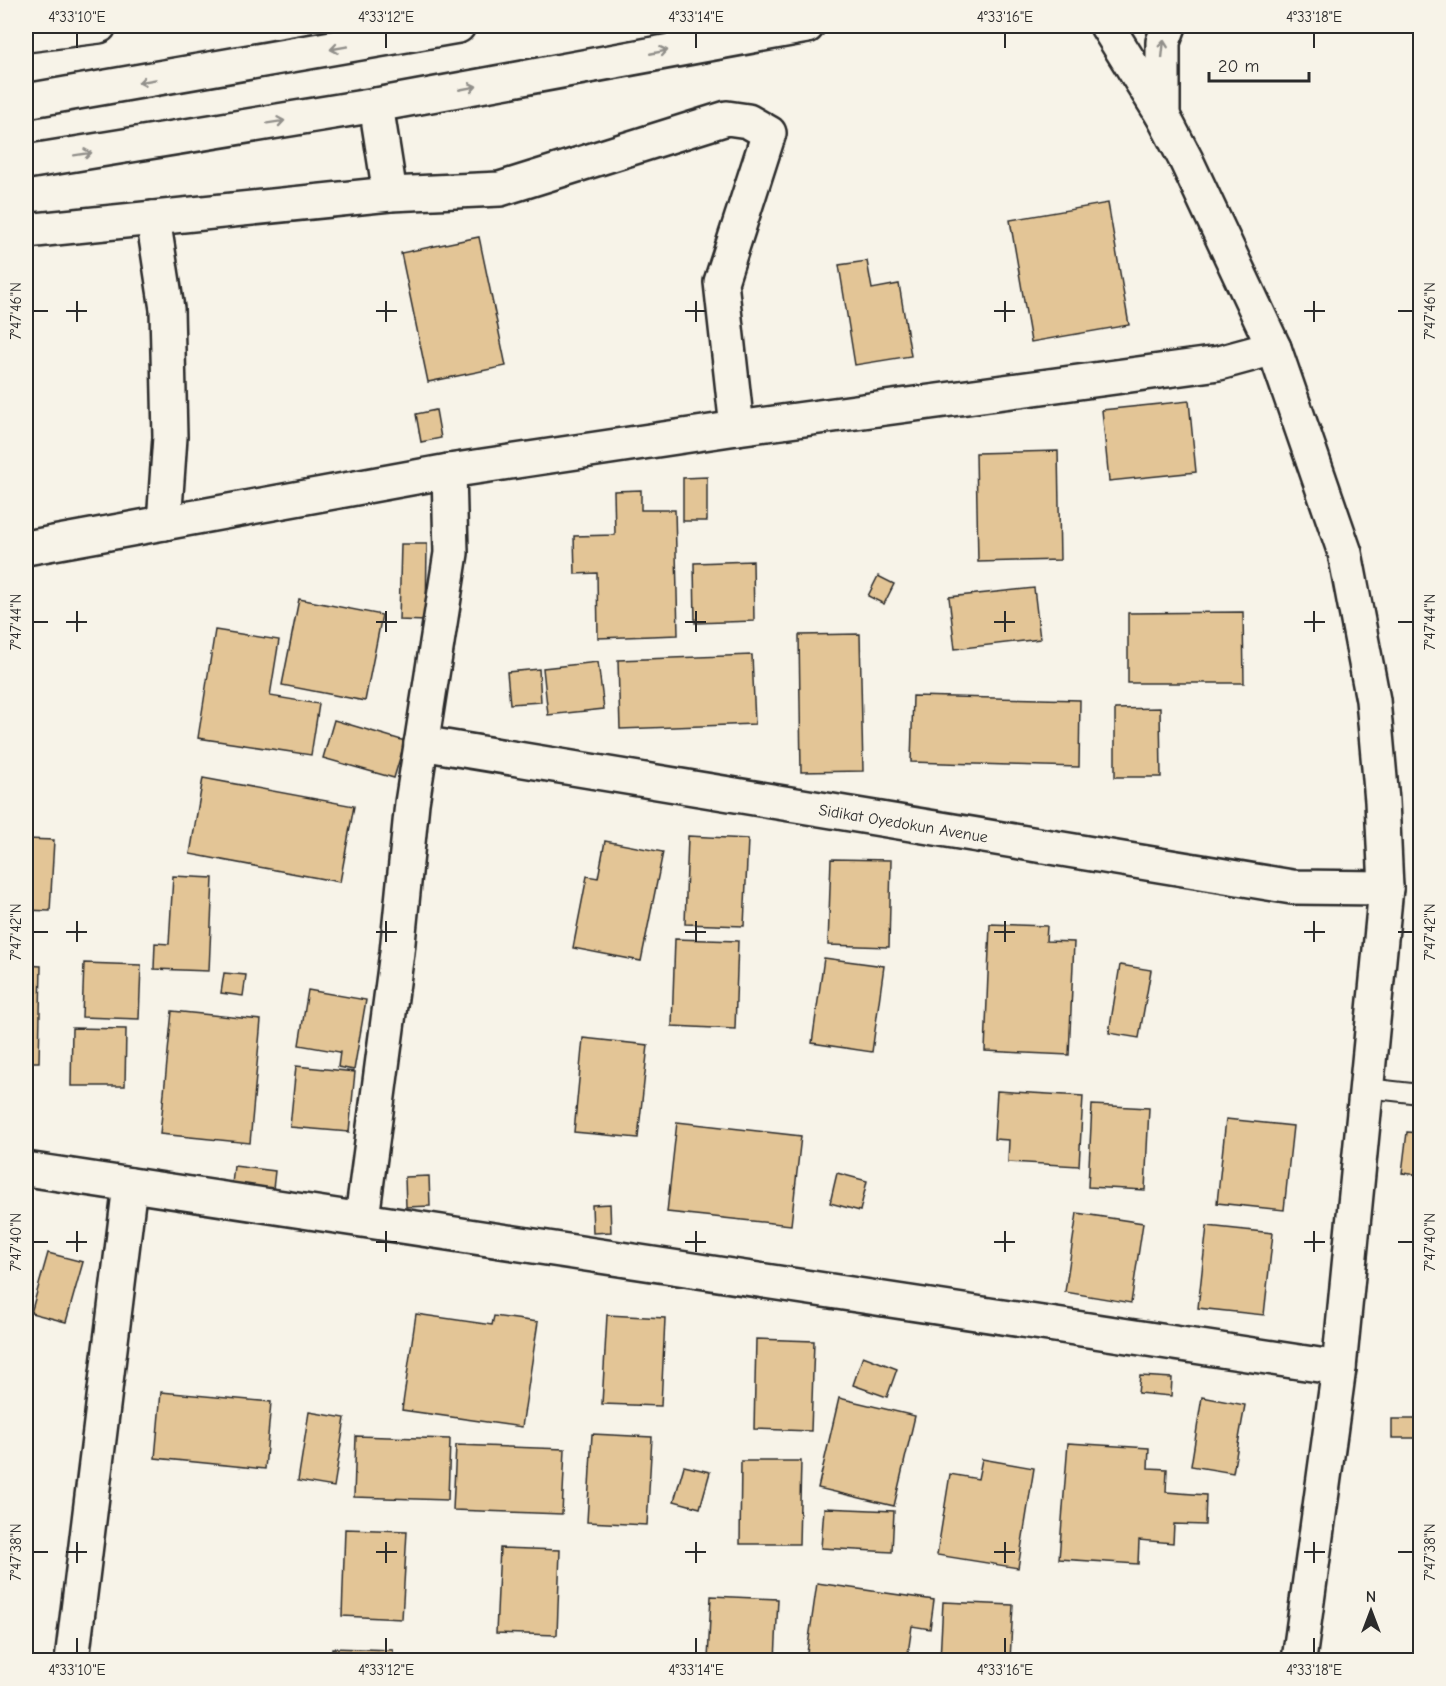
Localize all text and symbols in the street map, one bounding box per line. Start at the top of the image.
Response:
text: 4°33'10"E [48,8,106,26]
text: 4°33'12"E [358,8,414,26]
text: 4°33'14"E [668,8,724,26]
text: 4°33'16"E [977,8,1033,26]
text: 4°33'18"E [1286,8,1342,26]
one-way arrow [1158,40,1169,60]
one-way arrow [329,43,349,54]
scale bar [1209,45,1310,83]
one-way arrow [649,46,669,57]
text: 20 m [1218,56,1259,77]
one-way arrow [137,75,157,86]
one-way arrow [457,82,477,93]
one-way arrow [265,116,285,127]
one-way arrow [73,148,93,159]
text: 7°47'46"N [7,282,25,340]
text: 7°47'46"N [1421,282,1439,340]
text: 7°47'44"N [7,594,25,650]
text: 7°47'44"N [1421,594,1439,650]
street label: Sidikat Oyedokun Avenue [817,801,989,847]
text: 7°47'42"N [7,903,25,961]
text: 7°47'42"N [1421,903,1439,961]
text: 7°47'40"N [7,1213,25,1271]
text: 7°47'40"N [1421,1213,1439,1271]
text: 7°47'38"N [7,1523,25,1581]
text: 7°47'38"N [1421,1523,1439,1581]
north arrow [1341,1581,1401,1641]
text: N [1366,1588,1376,1606]
text: 4°33'10"E [48,1661,106,1679]
text: 4°33'12"E [358,1661,414,1679]
text: 4°33'14"E [668,1661,724,1679]
text: 4°33'16"E [977,1661,1033,1679]
text: 4°33'18"E [1286,1661,1342,1679]

